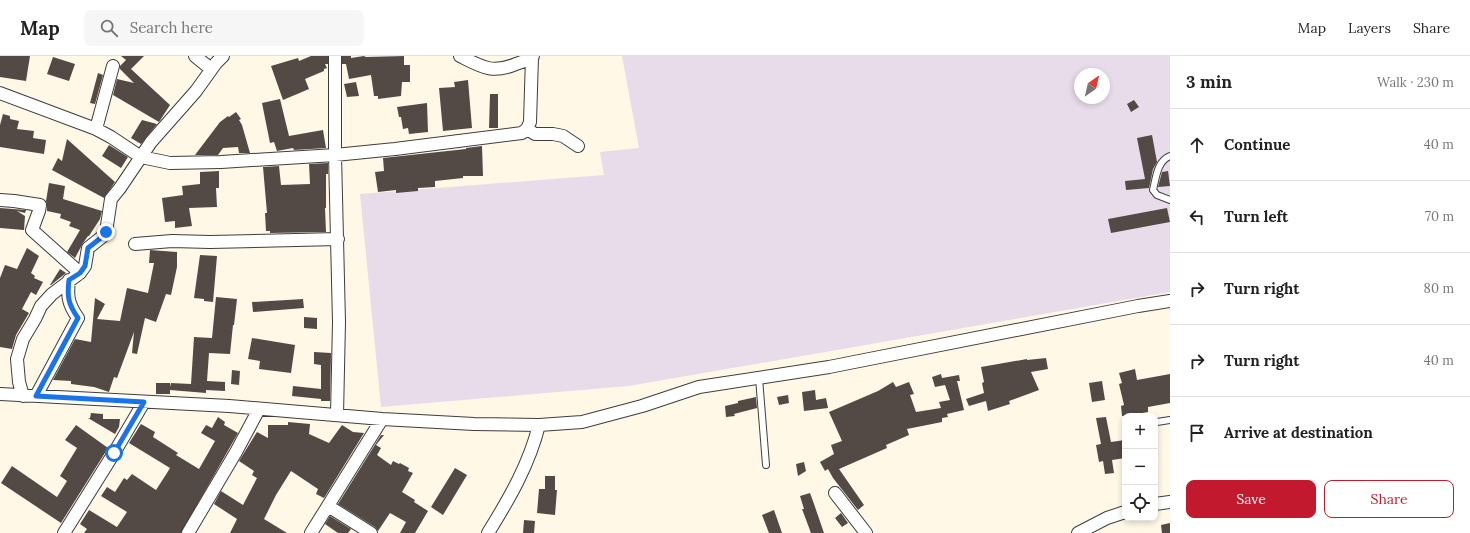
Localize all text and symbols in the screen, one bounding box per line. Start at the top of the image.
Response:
search box [84,10,364,46]
text: Map [20,16,60,40]
icon: search [98,17,120,39]
text: Search here [130,18,213,37]
text: Map [1298,19,1326,37]
text: Layers [1348,19,1391,37]
text: Share [1413,19,1450,37]
north arrow [1074,68,1110,104]
text: 3 min [1186,71,1232,93]
text: Walk · 230 m [1377,74,1454,91]
icon: ahead [1186,134,1208,156]
text: Continue [1224,135,1290,154]
text: 40 m [1424,136,1454,153]
icon: left [1186,206,1208,228]
text: Turn left [1224,207,1288,226]
text: 70 m [1425,208,1454,225]
route end [97,223,115,241]
icon: right [1186,278,1208,300]
text: Turn right [1224,279,1300,298]
text: 80 m [1424,280,1454,297]
icon: right [1186,350,1208,372]
text: Turn right [1224,351,1300,370]
text: 40 m [1424,352,1454,369]
map controls [1122,413,1158,521]
button: + [1122,413,1158,449]
icon: arrive [1186,422,1208,444]
text: Arrive at destination [1224,423,1373,442]
route start [105,444,123,462]
button: − [1122,449,1158,485]
button: Save [1186,480,1316,518]
button: Share [1324,480,1454,518]
button: locate [1122,485,1158,521]

